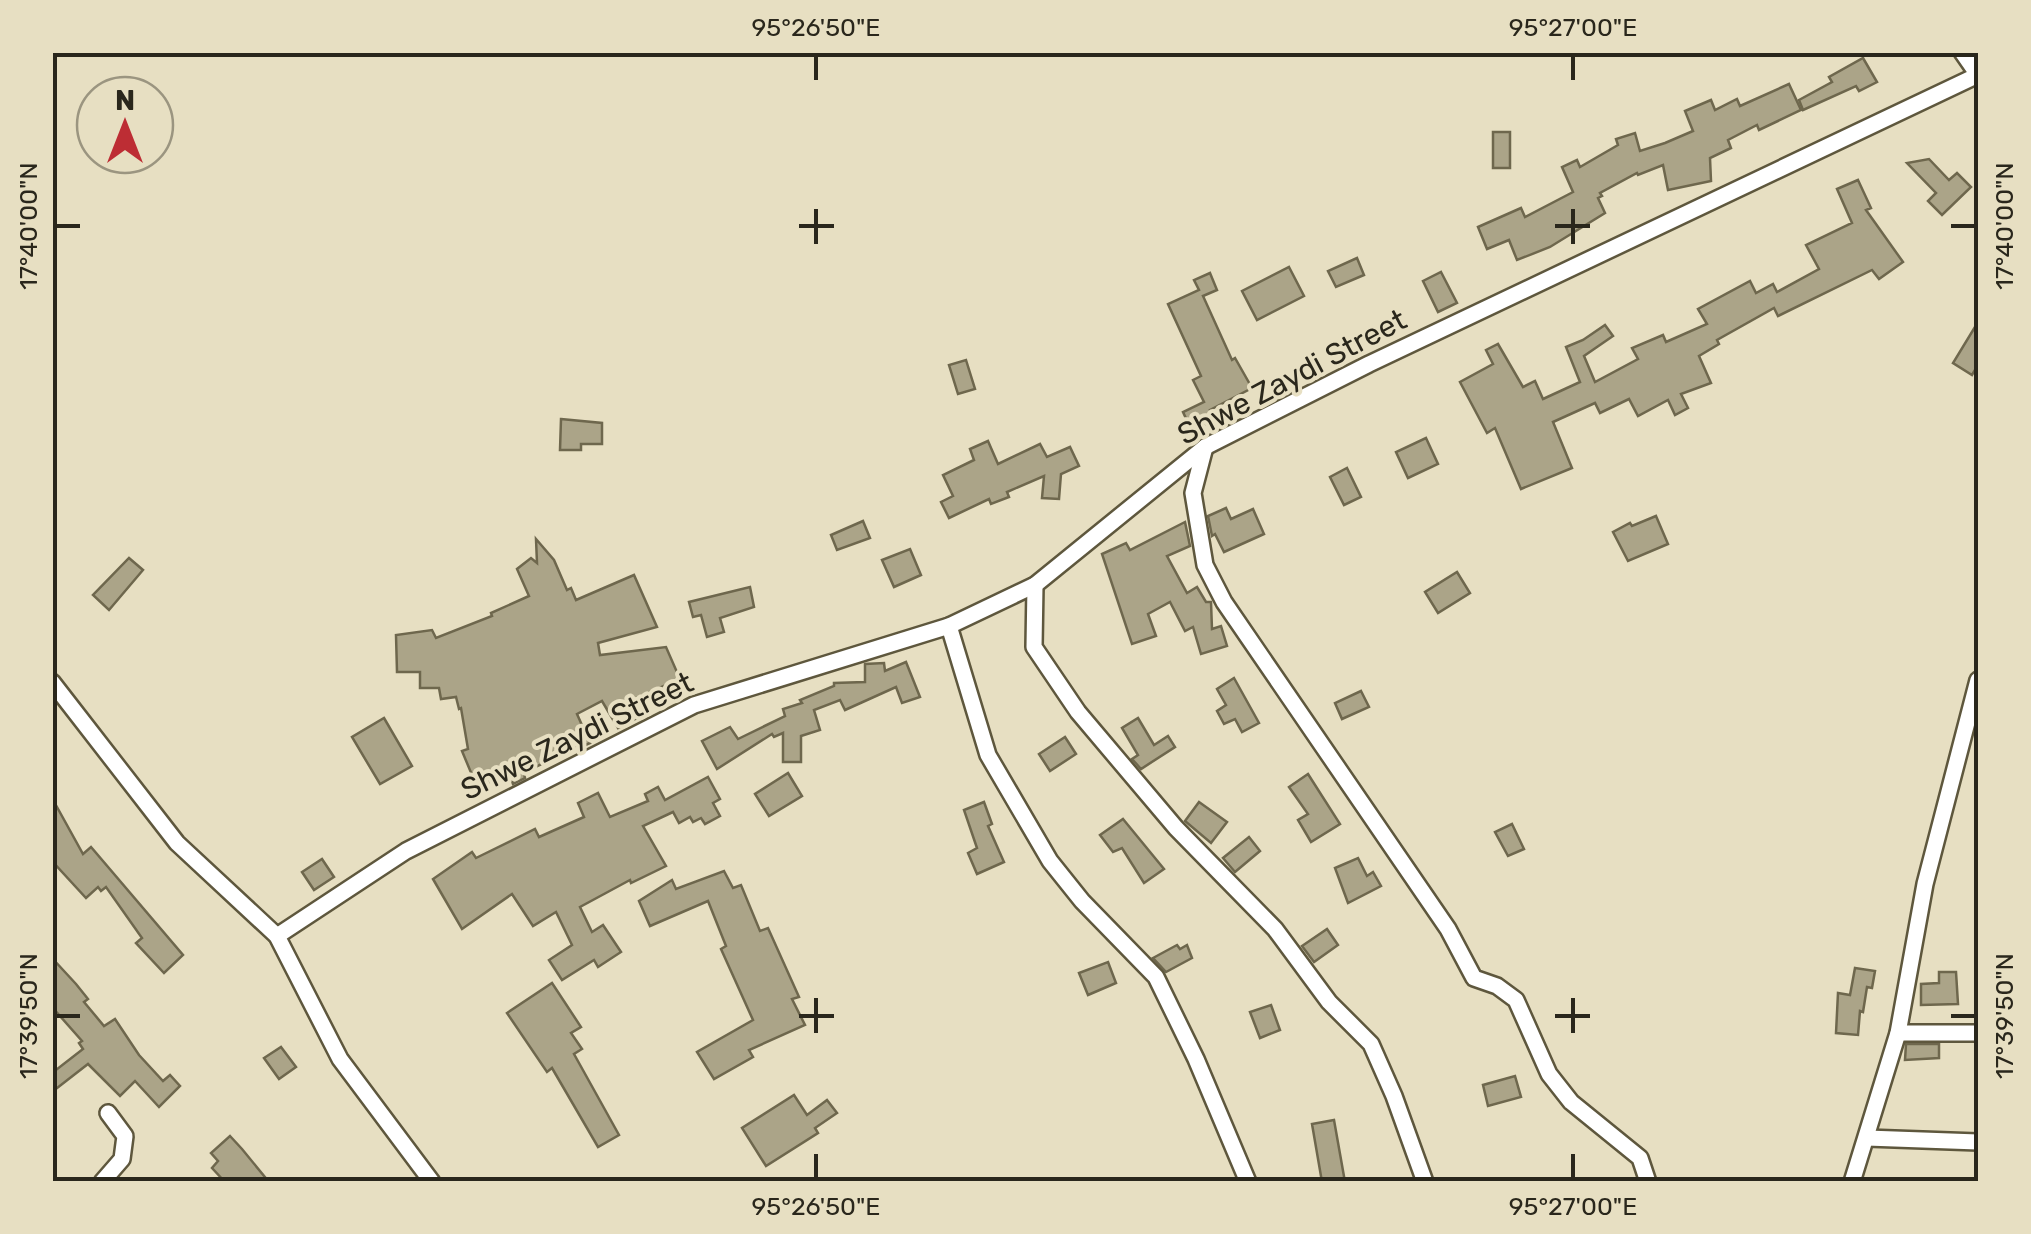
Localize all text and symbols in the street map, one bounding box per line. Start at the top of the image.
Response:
text: 95°26'50"E [752,13,880,42]
text: 95°27'00"E [1509,13,1637,42]
north arrow [75,75,175,175]
text: N [115,84,135,117]
text: 17°40'00"N [14,162,43,290]
text: 17°40'00"N [1990,162,2019,290]
street label: Shwe Zaydi Street [1171,301,1413,453]
street label: Shwe Zaydi Street [455,664,699,808]
text: 17°39'50"N [14,953,43,1079]
text: 17°39'50"N [1990,953,2019,1079]
text: 95°26'50"E [752,1192,880,1221]
text: 95°27'00"E [1509,1192,1637,1221]

